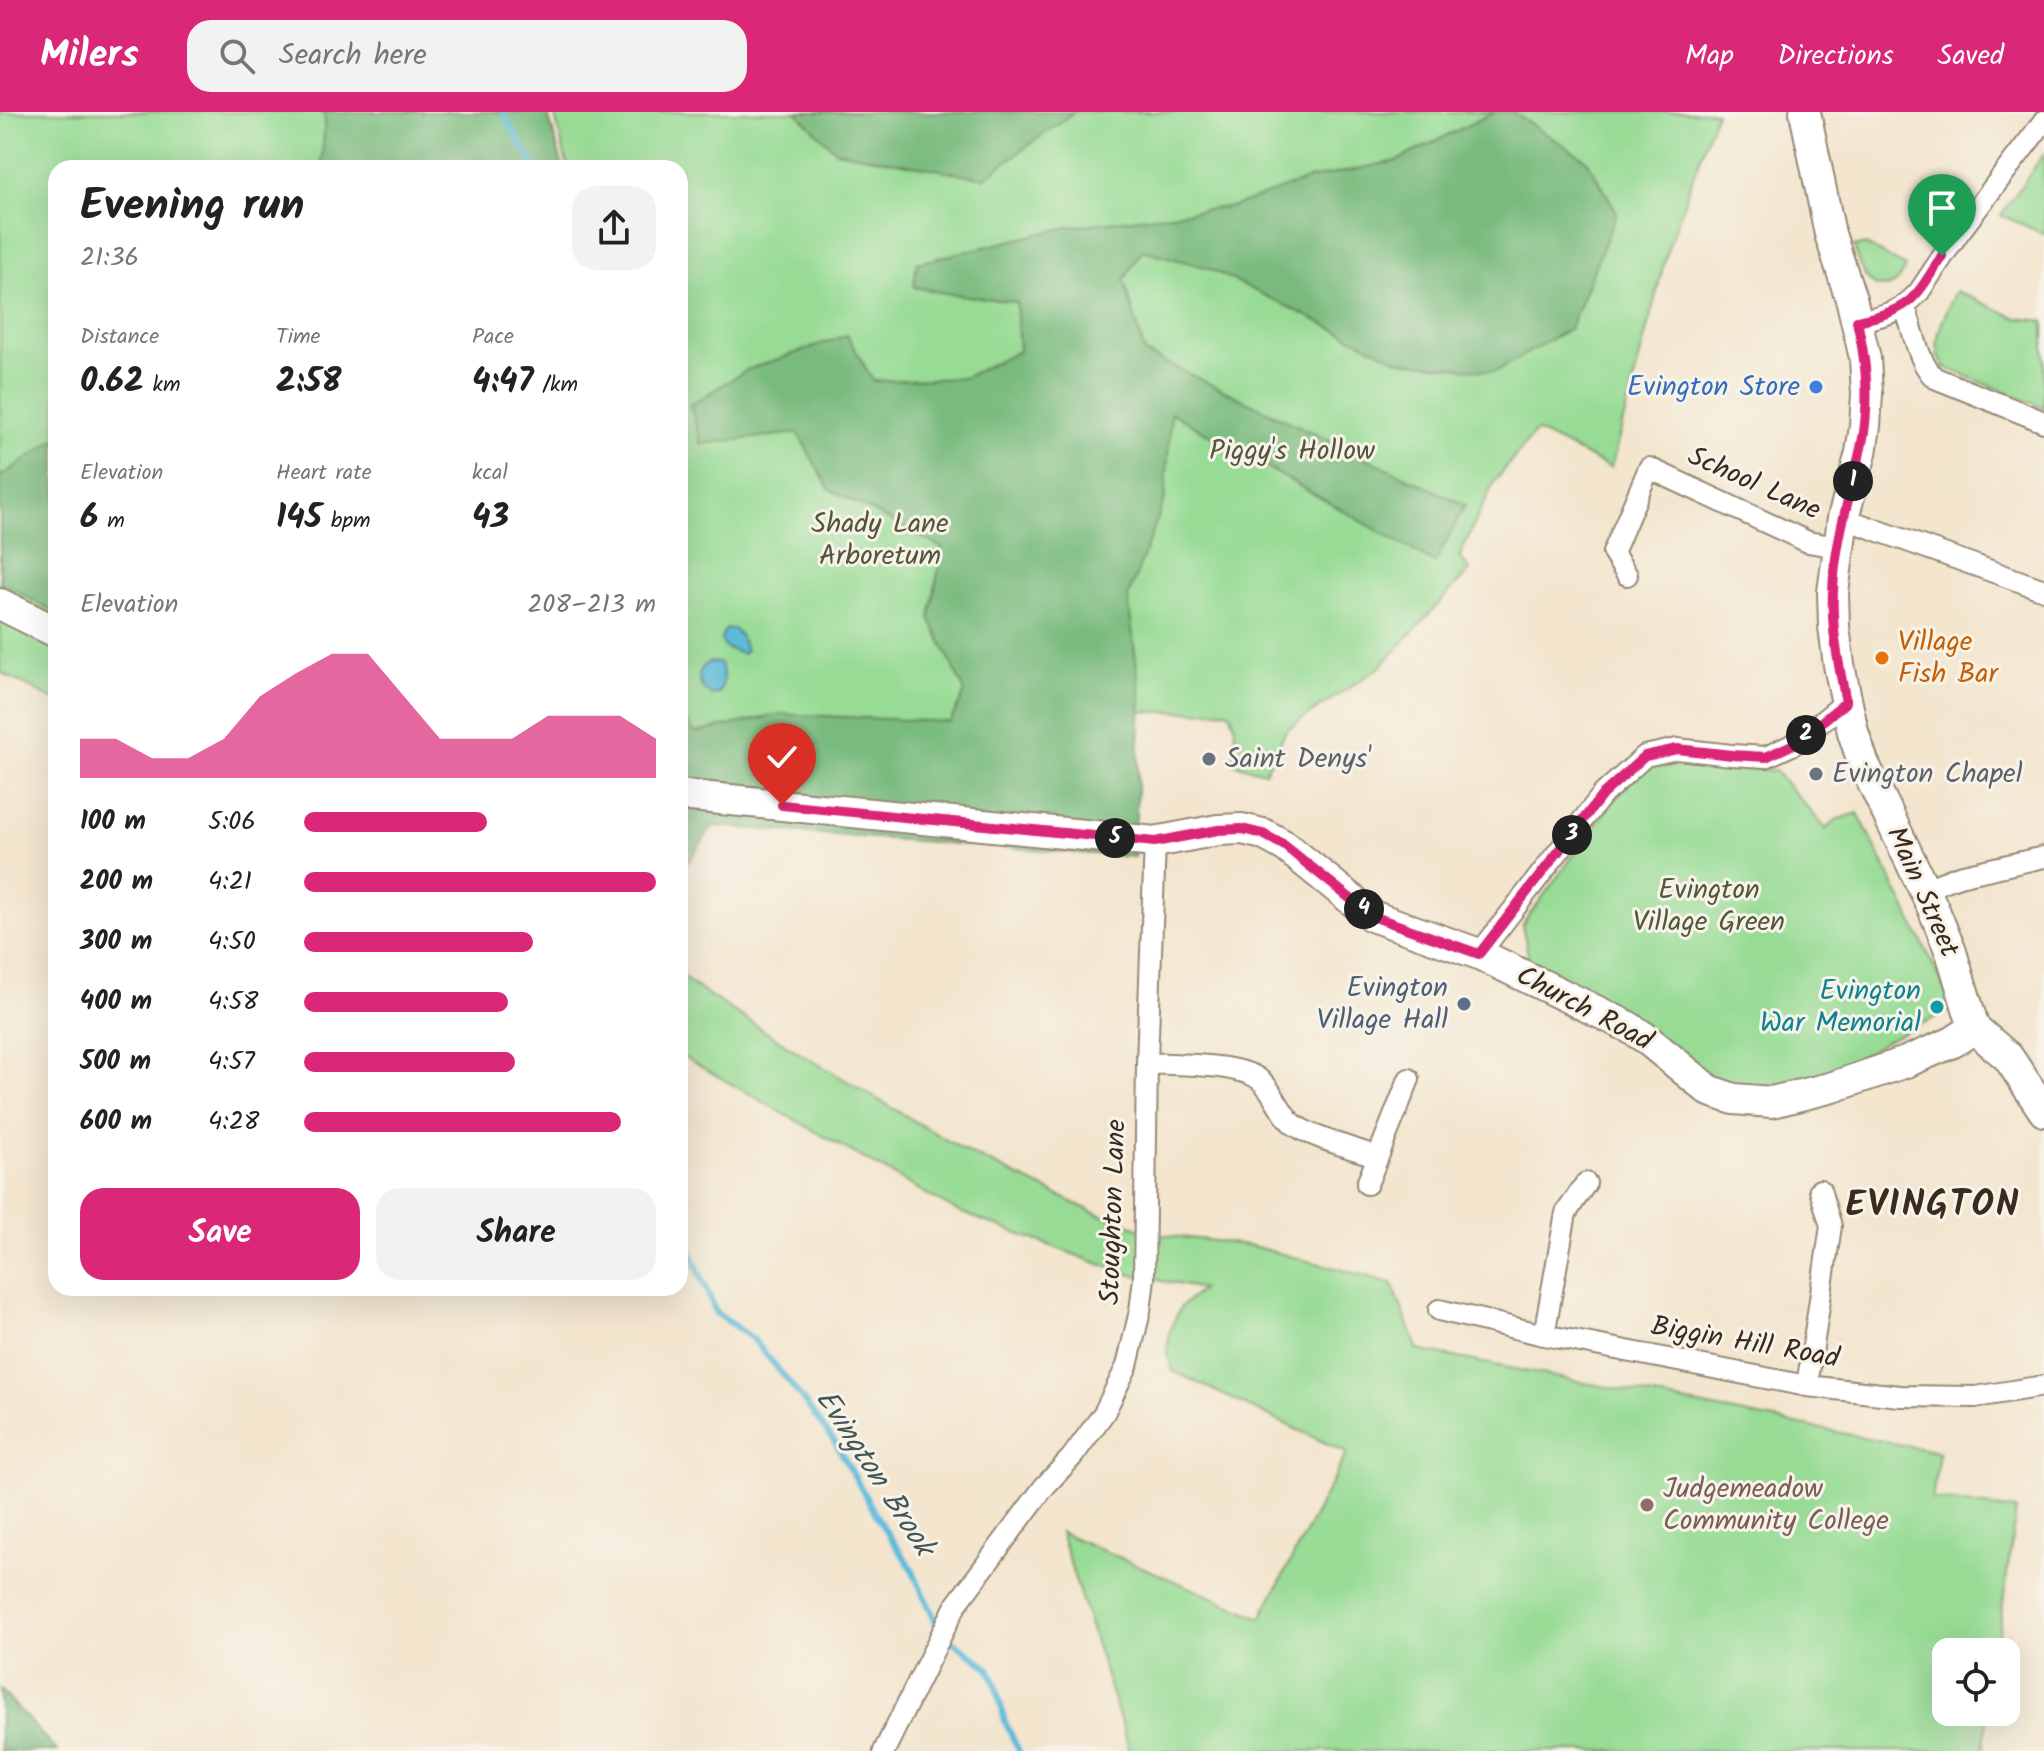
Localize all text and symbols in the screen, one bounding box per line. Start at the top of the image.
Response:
search box [187,20,747,92]
text: Milers [40,26,139,86]
text: Search here [279,32,427,80]
icon: search [215,34,259,78]
text: Map [1685,34,1734,79]
text: Directions [1778,34,1894,79]
text: Saved [1938,34,2004,79]
text: Evening run [80,172,304,242]
pin [1908,174,1976,256]
button: share [572,186,656,270]
icon: arrive [1920,186,1964,230]
text: 21:36 [80,237,139,279]
text: Distance [80,320,159,355]
text: Time [276,320,320,355]
text: Pace [472,320,514,355]
text: 0.62 [80,355,144,409]
text: 2:58 [276,355,341,409]
text: 4:47 [472,355,533,409]
place label: Evington Store [1627,365,1800,410]
text: km [144,368,180,403]
text: /km [533,368,578,403]
marker: Evington Store [1807,378,1825,396]
park label: Piggy's Hollow [1209,429,1375,474]
street label: School Lane [1680,435,1828,534]
text: Elevation [80,456,163,491]
text: Heart rate [276,456,372,491]
text: kcal [472,456,508,491]
pin: 1 [1833,461,1873,501]
text: 1 [1850,463,1856,498]
text: 6 [80,491,98,545]
text: 145 [276,491,322,545]
text: 43 [472,491,509,545]
park label: Shady Lane Arboretum [811,502,949,579]
text: m [98,504,125,539]
text: bpm [322,504,370,539]
text: Elevation [80,584,178,626]
text: 208–213 m [527,584,656,626]
place label: Village Fish Bar [1898,620,1999,697]
marker: Village Fish Bar [1873,649,1891,667]
pin: 2 [1786,715,1826,755]
text: 2 [1800,717,1812,752]
pin [748,723,816,805]
icon: check [760,735,804,779]
place label: Saint Denys' [1225,737,1372,782]
marker: Saint Denys' [1200,750,1218,768]
place label: Evington Chapel [1832,752,2023,797]
marker: Evington Chapel [1807,765,1825,783]
text: 100 m [80,801,146,843]
text: 5:06 [208,801,256,843]
pin: 3 [1552,815,1592,855]
text: 3 [1566,817,1578,852]
pin: 5 [1095,818,1135,858]
street label: Main Street [1873,819,1971,966]
text: 5 [1109,820,1121,855]
text: 200 m [80,861,153,903]
text: 4:21 [208,861,252,903]
park label: Evington Village Green [1633,868,1785,945]
pin: 4 [1344,889,1384,929]
text: 4 [1358,891,1370,926]
text: 300 m [80,921,152,963]
text: 4:50 [208,921,256,963]
street label: Church Road [1507,954,1661,1064]
place label: Evington Village Hall [1317,966,1448,1043]
place label: Evington War Memorial [1760,969,1921,1046]
text: 400 m [80,981,152,1023]
text: 4:58 [208,981,258,1023]
marker: Evington Village Hall [1455,995,1473,1013]
marker: Evington War Memorial [1928,998,1946,1016]
text: 500 m [80,1041,151,1083]
text: 4:57 [208,1041,255,1083]
text: 600 m [80,1101,152,1143]
text: 4:28 [208,1101,259,1143]
street label: Stoughton Lane [1088,1118,1140,1306]
district label: EVINGTON [1846,1177,2020,1234]
button: Save [80,1188,360,1280]
button: Share [376,1188,656,1280]
street label: Biggin Hill Road [1647,1304,1844,1382]
water label: Evington Brook [802,1380,948,1569]
place label: Judgemeadow Community College [1663,1467,1889,1544]
marker: Judgemeadow Community College [1638,1496,1656,1514]
map controls [1932,1638,2020,1726]
button: locate [1932,1638,2020,1726]

